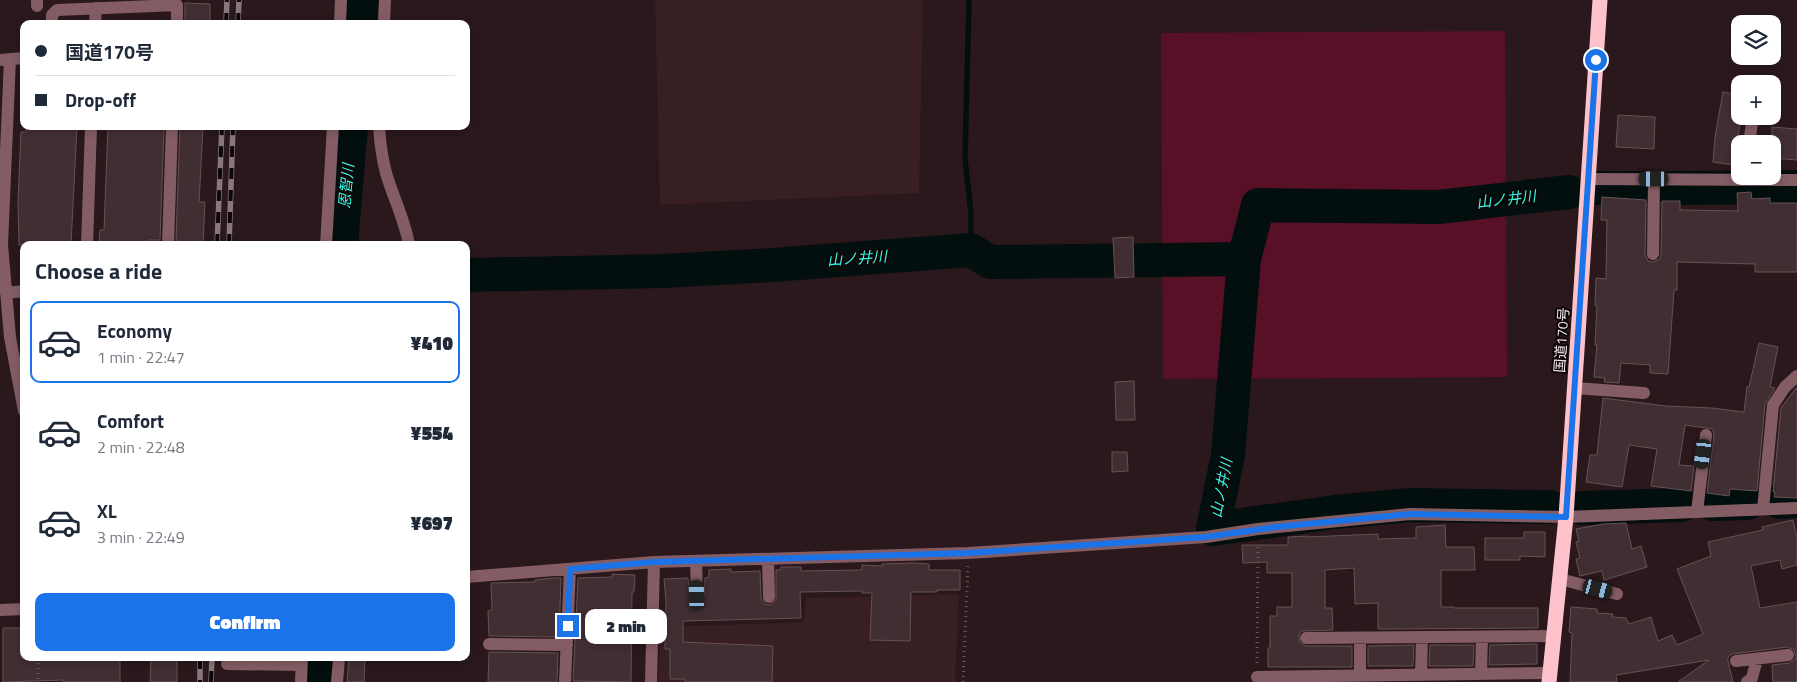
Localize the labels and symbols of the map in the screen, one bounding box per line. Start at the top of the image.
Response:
route start [1585,49,1607,71]
water label: 恩智川 [333,161,360,209]
car [1639,172,1669,187]
water label: 山ノ井川 [1475,184,1539,214]
water label: 山ノ井川 [826,244,890,272]
street label: 国道170号 [1548,307,1574,373]
car [1693,438,1712,470]
water label: 山ノ井川 [1204,454,1238,520]
car [1581,578,1614,600]
car [689,580,704,610]
callout: 2 min [586,608,668,644]
route end [557,615,579,637]

